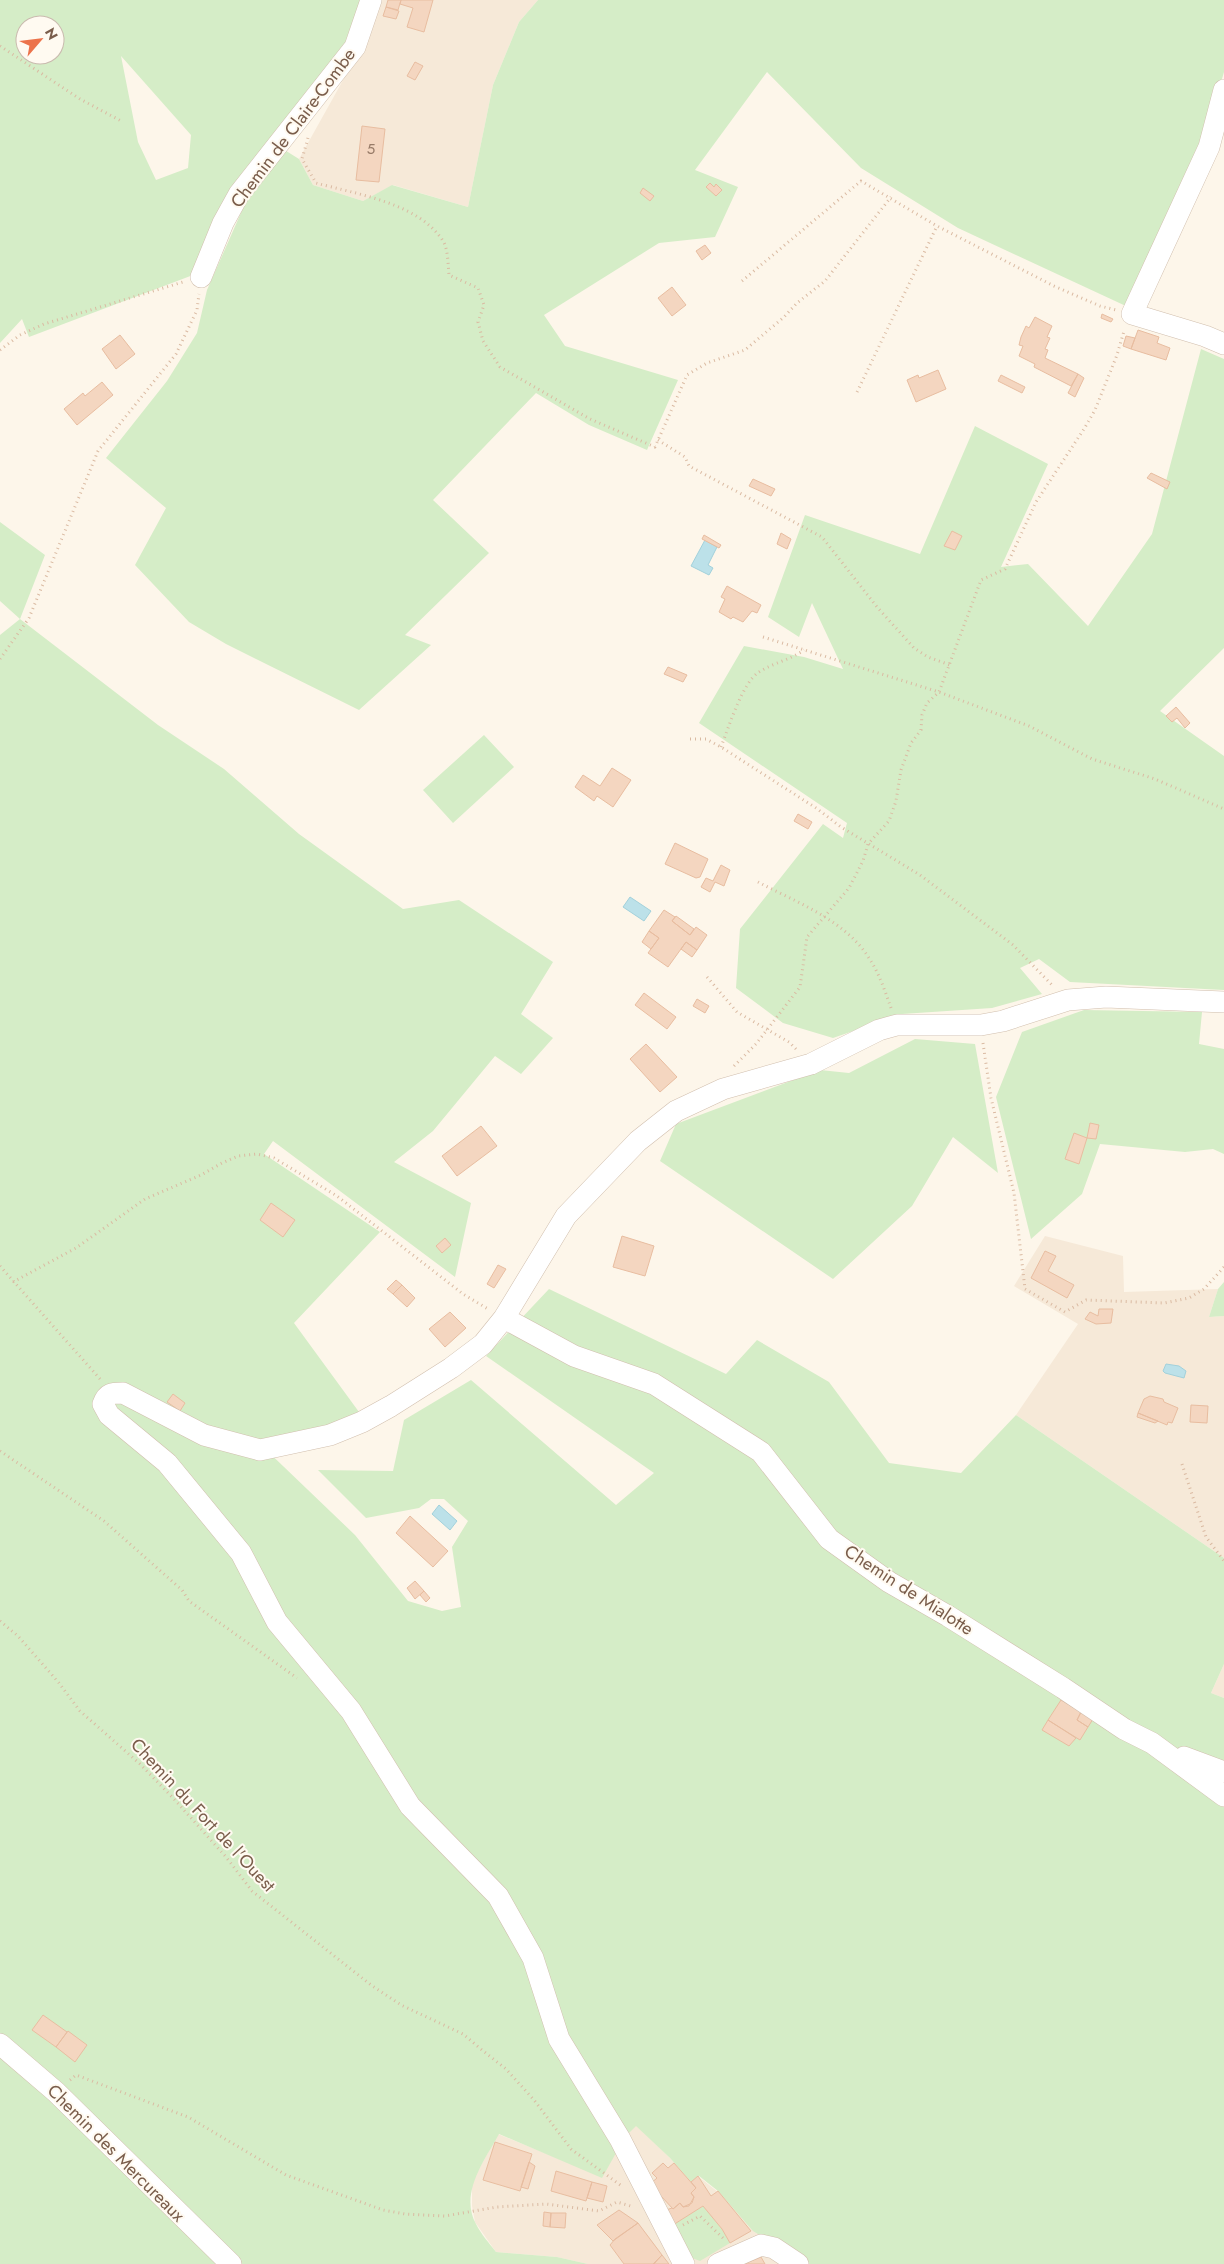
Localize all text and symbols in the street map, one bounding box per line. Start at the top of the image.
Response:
north arrow [15,15,65,65]
text: N [40,24,63,44]
street label: Chemin de Claire-Combe [224,43,362,213]
house number: 5 [367,138,375,160]
street label: Chemin de Mialotte [839,1538,979,1642]
street label: Chemin du Fort de l'Ouest [125,1732,282,1898]
street label: Chemin des Mercureaux [41,2078,191,2228]

